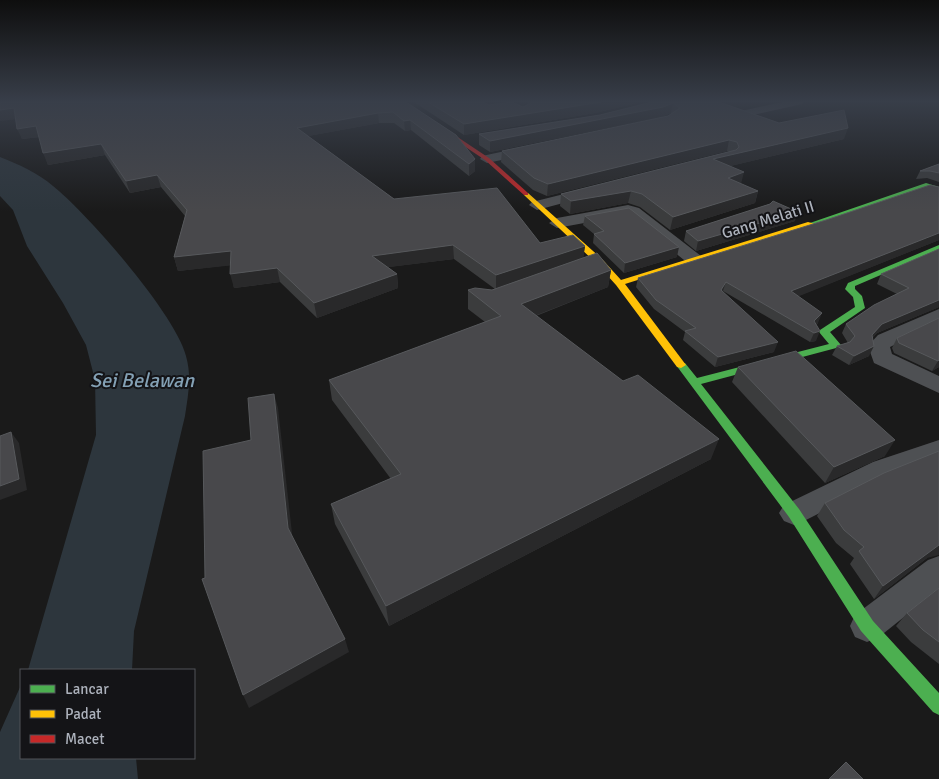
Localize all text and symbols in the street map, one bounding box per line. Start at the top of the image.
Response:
street label: Gang Melati II [719,196,817,244]
water label: Sei Belawan [90,368,195,393]
legend [20,669,195,759]
text: Lancar [65,680,109,698]
text: Padat [65,705,101,723]
text: Macet [65,730,104,748]

